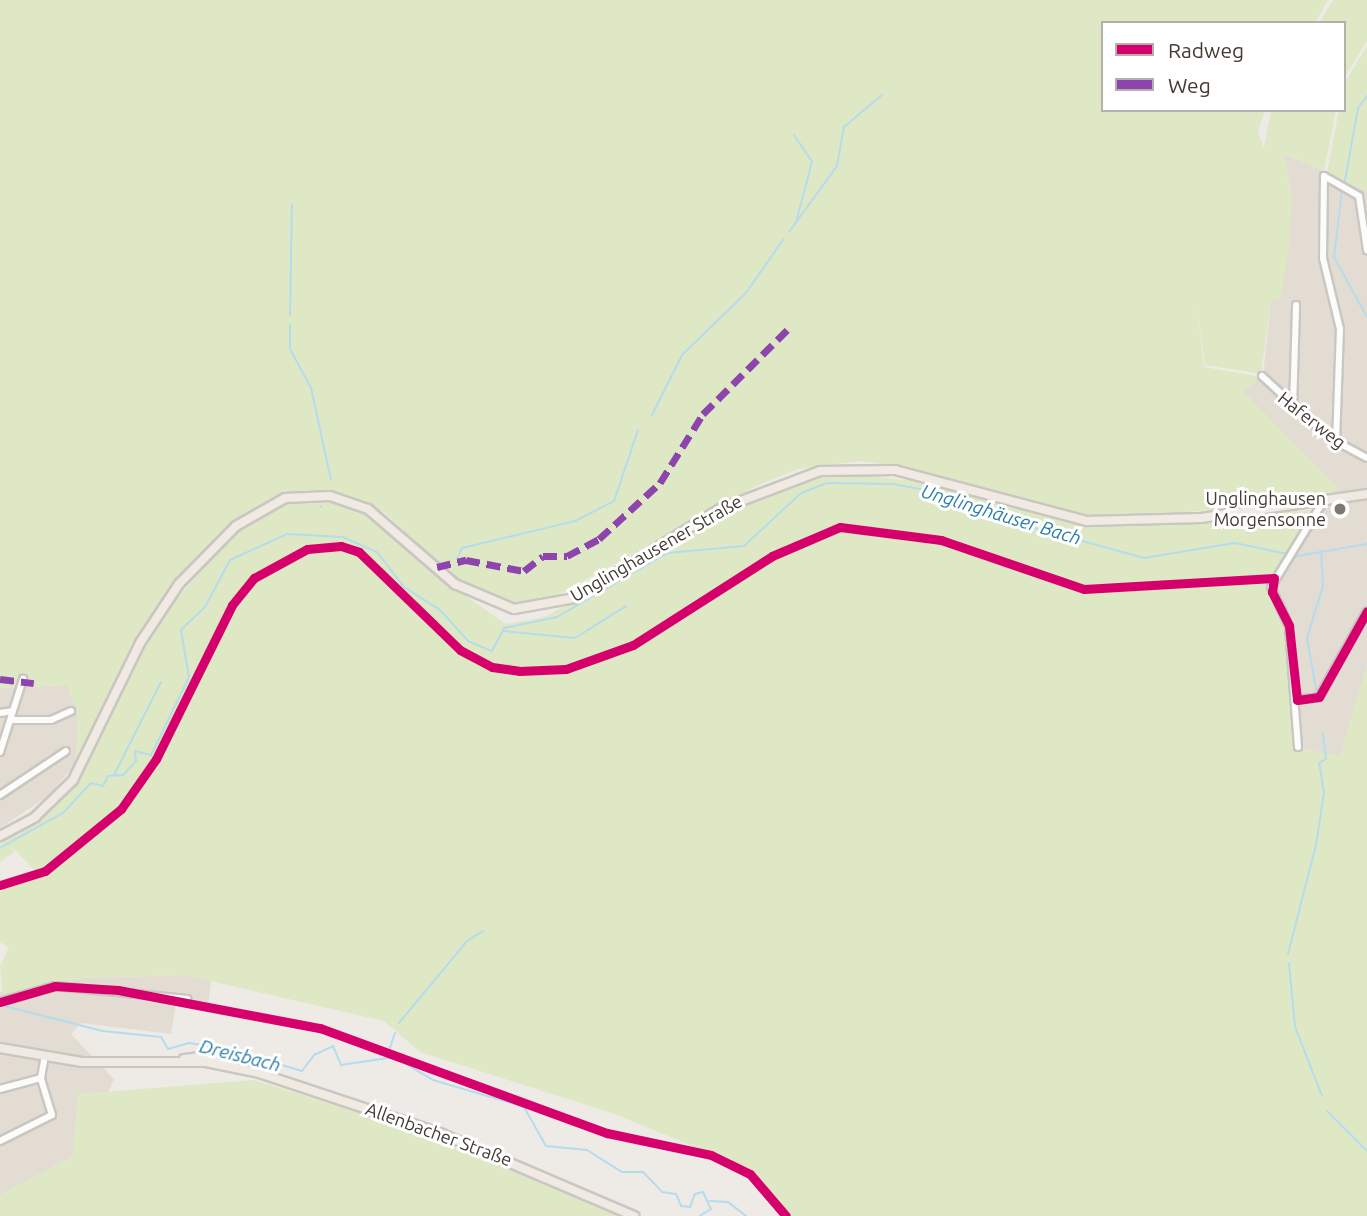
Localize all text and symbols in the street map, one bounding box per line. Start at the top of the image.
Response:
legend [1101,21,1346,112]
text: Radweg [1168,38,1244,62]
text: Weg [1168,73,1211,97]
street label: Haferweg [1274,387,1350,453]
water label: Unglinghäuser Bach [918,480,1084,550]
place label: Unglinghausen Morgensonne [1206,488,1326,530]
street label: Unglinghausener Straße [566,490,746,606]
marker: Unglinghausen Morgensonne [1332,501,1348,517]
water label: Dreisbach [197,1035,283,1077]
street label: Allenbacher Straße [363,1098,515,1170]

